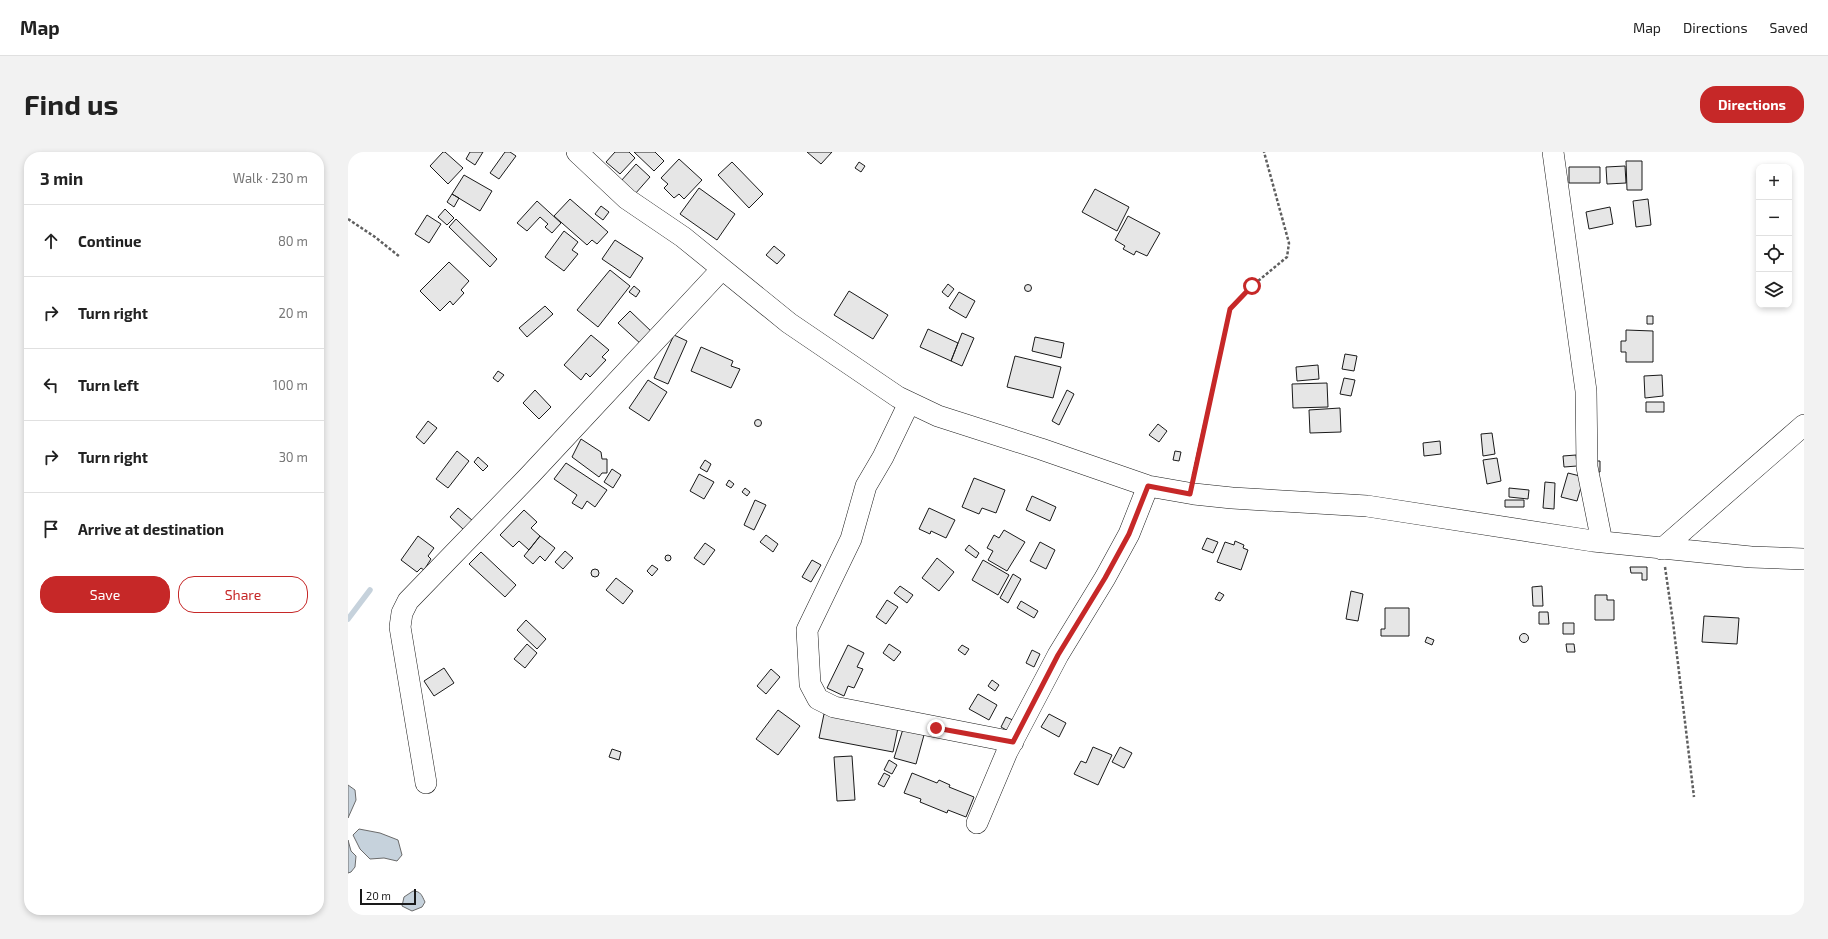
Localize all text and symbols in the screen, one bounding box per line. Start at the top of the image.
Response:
text: Map [20,16,60,39]
text: Map [1633,19,1661,36]
text: Directions [1683,19,1748,36]
text: Saved [1770,19,1808,36]
button: Directions [1700,86,1804,123]
text: Find us [24,87,118,121]
map controls [1756,164,1792,308]
button: + [1756,164,1792,200]
text: 3 min [40,168,83,188]
text: Walk · 230 m [233,170,308,186]
button: − [1756,200,1792,236]
icon: ahead [40,230,62,252]
text: Continue [78,232,141,250]
text: 80 m [278,233,308,249]
button: locate [1756,236,1792,272]
button: layers [1756,272,1792,308]
route start [1243,277,1261,295]
icon: right [40,302,62,324]
text: Turn right [78,304,148,322]
text: 20 m [279,305,308,321]
icon: left [40,374,62,396]
text: Turn left [78,376,139,394]
text: 100 m [273,377,308,393]
icon: right [40,446,62,468]
text: Turn right [78,448,148,466]
text: 30 m [279,449,308,465]
icon: arrive [40,518,62,540]
text: Arrive at destination [78,520,224,538]
button: Save [40,576,170,613]
button: Share [178,576,308,613]
route end [927,719,945,737]
scale bar [360,887,416,906]
text: 20 m [366,889,391,902]

